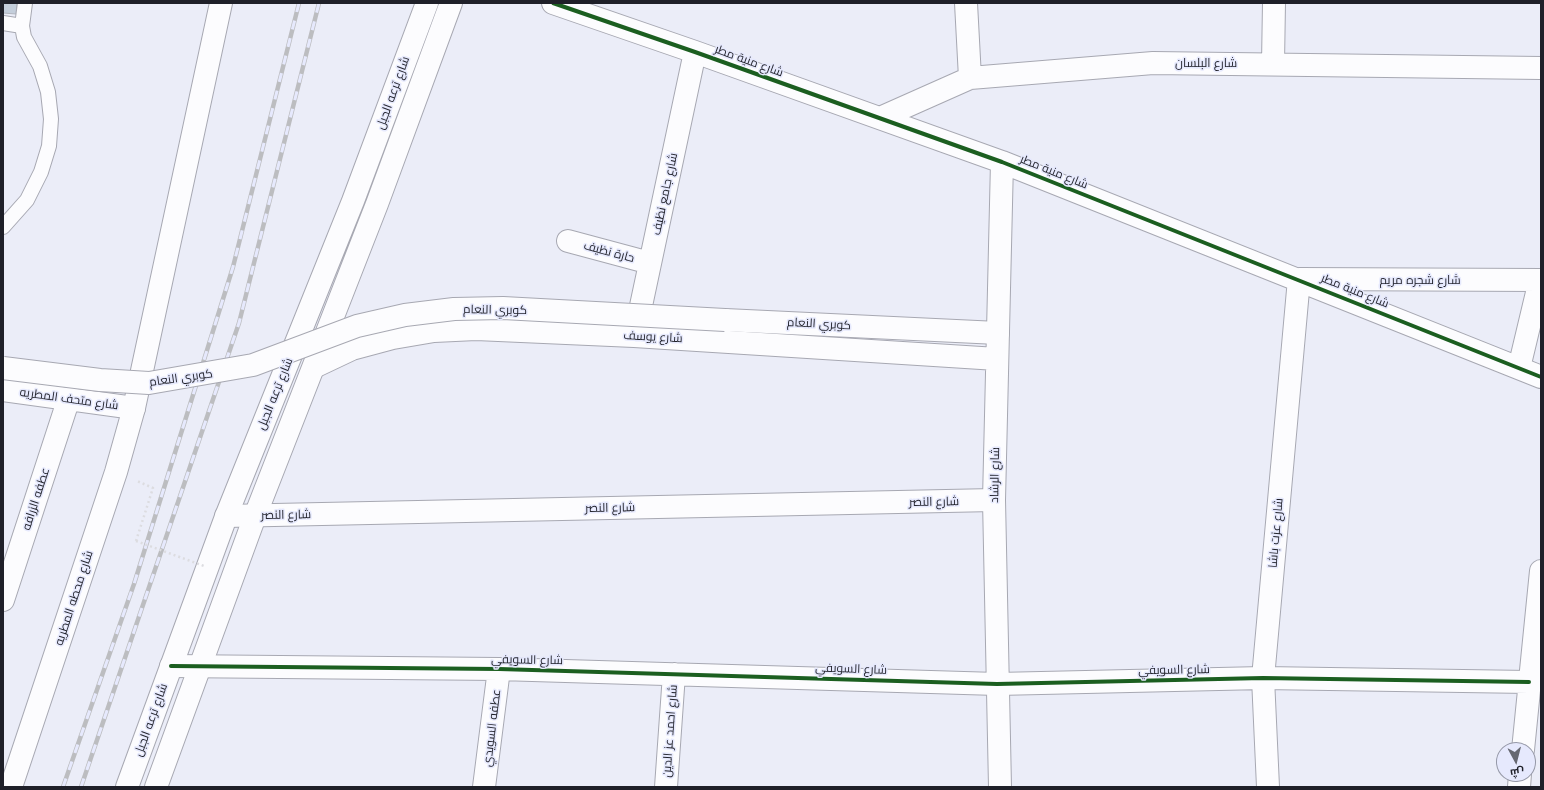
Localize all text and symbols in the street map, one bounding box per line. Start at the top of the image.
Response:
street label: شارع منية مطر [713,42,785,80]
street label: شارع ترعه الجبل [373,55,413,131]
street label: شارع البلسان [1175,56,1237,70]
street label: شارع جامع نظيف [649,151,681,237]
street label: شارع منية مطر [1018,152,1090,192]
street label: حارة نظيف [582,238,636,266]
street label: شارع منية مطر [1319,271,1391,311]
street label: شارع شجره مريم [1379,273,1461,287]
street label: كوبري النعام [463,302,527,318]
street label: كوبري النعام [787,315,851,333]
street label: شارع يوسف [623,328,683,346]
street label: شارع ترعه الجبل [254,356,296,432]
street label: كوبري النعام [148,366,214,390]
street label: شارع متحف المطريه [19,385,119,413]
street label: شارع الرشاد [987,447,1003,503]
street label: عطفه الزرافه [19,466,53,532]
street label: شارع النصر [909,494,959,510]
street label: شارع عزت باشا [1266,497,1286,569]
street label: شارع النصر [585,500,635,516]
street label: شارع النصر [261,507,311,523]
street label: شارع محطه المطريه [52,549,96,647]
street label: شارع السويفي [491,652,563,668]
street label: شارع السويفي [815,661,887,677]
street label: شارع السويفي [1138,662,1210,678]
street label: شارع ترعه الجبل [131,682,171,758]
street label: شارع احمد عز الدين [660,684,680,778]
street label: عطفه السويدي [480,688,504,768]
north arrow [1496,742,1536,782]
text: ش [1509,765,1525,781]

